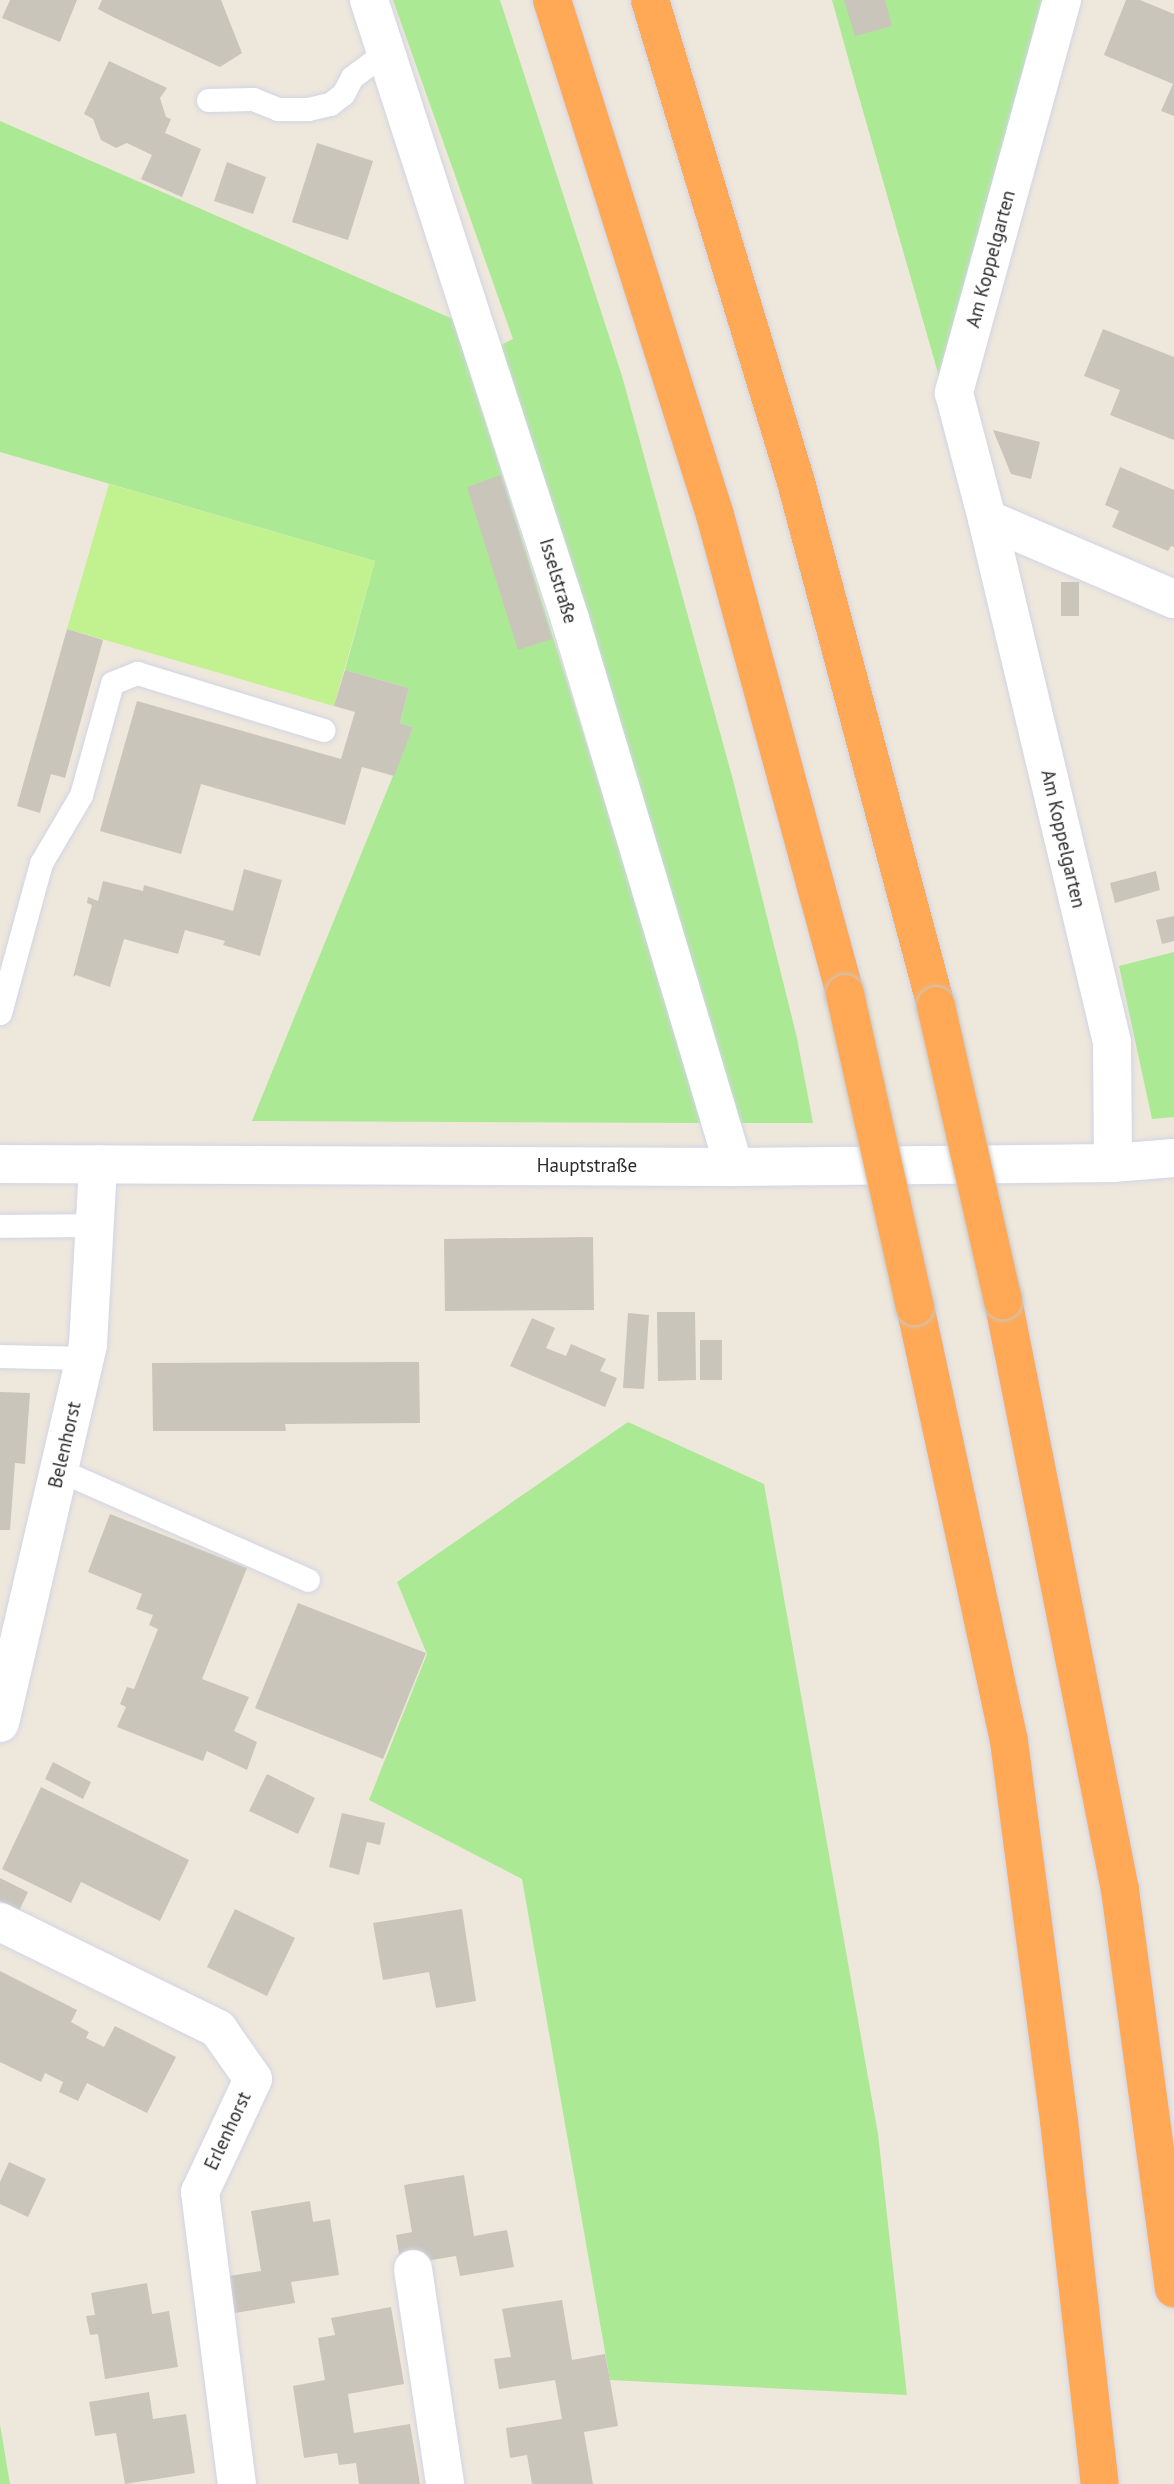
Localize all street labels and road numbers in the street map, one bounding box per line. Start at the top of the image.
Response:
street label: Am Koppelgarten [962,188,1020,330]
street label: Isselstraße [534,536,582,626]
street label: Am Koppelgarten [1036,768,1090,910]
street label: Hauptstraße [537,1155,637,1177]
street label: Belenhorst [44,1400,86,1490]
street label: Erlenhorst [200,2088,256,2174]

